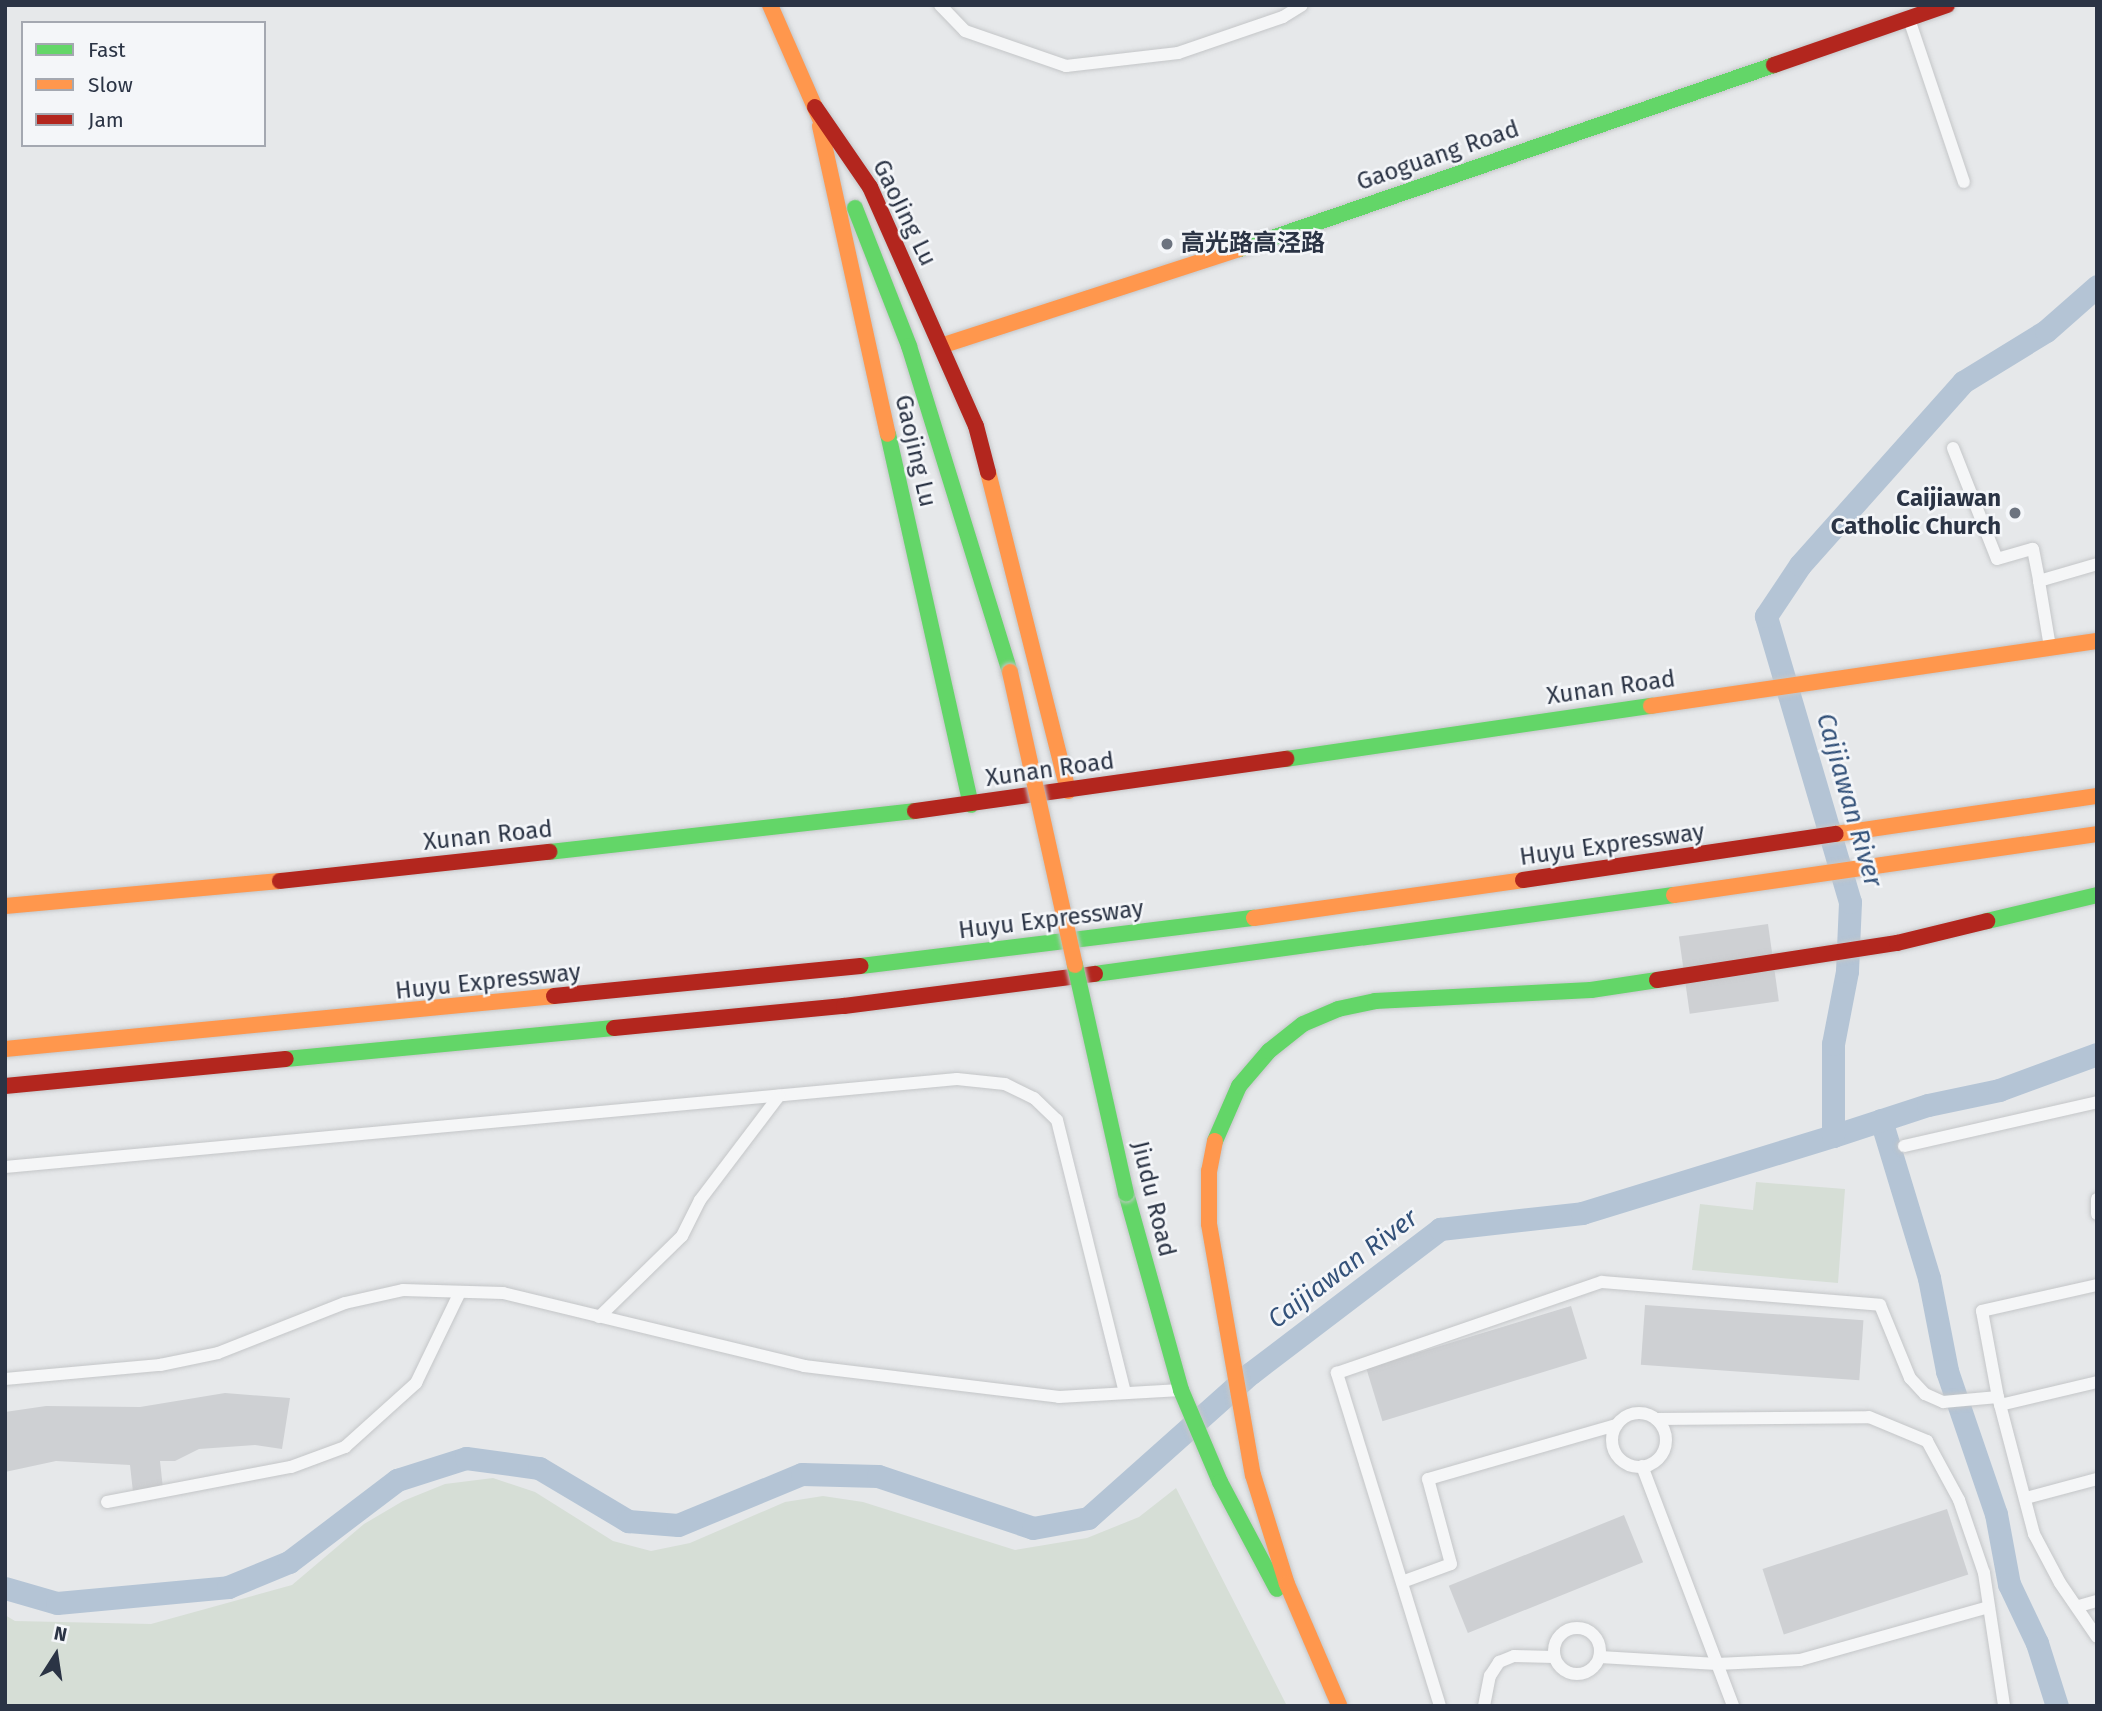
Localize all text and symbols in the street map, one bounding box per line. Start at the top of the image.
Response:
legend [21,21,266,147]
text: Fast [88,37,126,63]
text: Slow [88,72,133,98]
text: Jam [88,107,124,133]
street label: Gaoguang Road [1353,115,1523,197]
street label: GaoJing Lu [866,155,942,271]
place label: 高光路高泾路 [1181,230,1325,258]
marker: 高光路高泾路 [1159,236,1175,252]
street label: Gaojing Lu [888,392,942,510]
place label: Caijiawan Catholic Church [1831,485,2001,541]
marker: Caijiawan Catholic Church [2007,505,2023,521]
street label: Xunan Road [1545,665,1677,711]
water label: Caijiawan River [1809,710,1889,890]
street label: Xunan Road [984,747,1116,793]
street label: Xunan Road [422,815,554,857]
street label: Huyu Expressway [1518,818,1706,872]
street label: Huyu Expressway [957,894,1145,946]
street label: Huyu Expressway [394,958,582,1006]
street label: Jiudu Road [1125,1138,1181,1260]
water label: Caijiawan River [1262,1203,1424,1335]
north arrow [21,1620,91,1690]
text: N [52,1621,69,1647]

